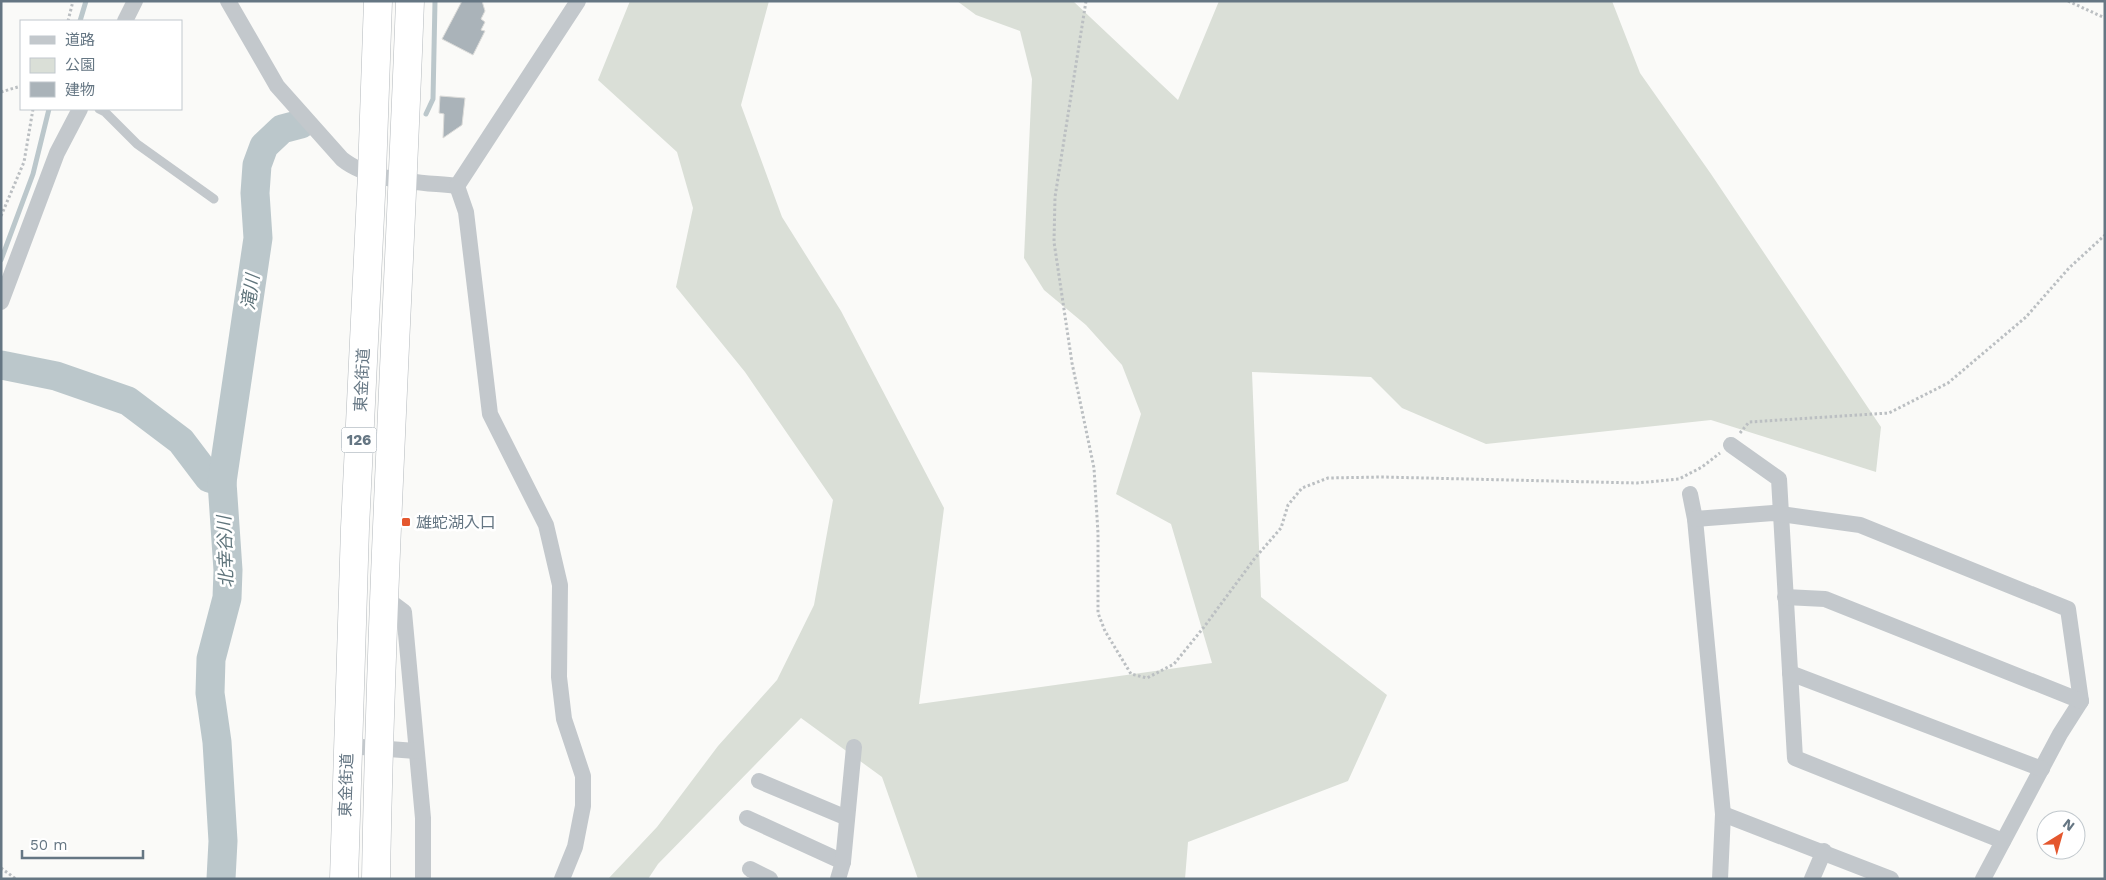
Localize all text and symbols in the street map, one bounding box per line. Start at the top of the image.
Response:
legend [20,20,182,110]
text: 道路 [65,31,95,49]
text: 公園 [65,56,95,74]
text: 建物 [65,81,95,99]
water label: 滝川 [237,271,263,311]
street label: 東金街道 [351,348,373,412]
road number: 126 [342,428,376,452]
place label: 雄蛇湖入口 [416,513,496,532]
water label: 北幸谷川 [213,514,237,588]
marker: 雄蛇湖入口 [400,516,412,528]
street label: 東金街道 [335,753,357,817]
north arrow [2036,810,2086,860]
text: N [2060,815,2078,834]
scale bar [22,828,144,860]
text: 50 m [30,836,67,854]

